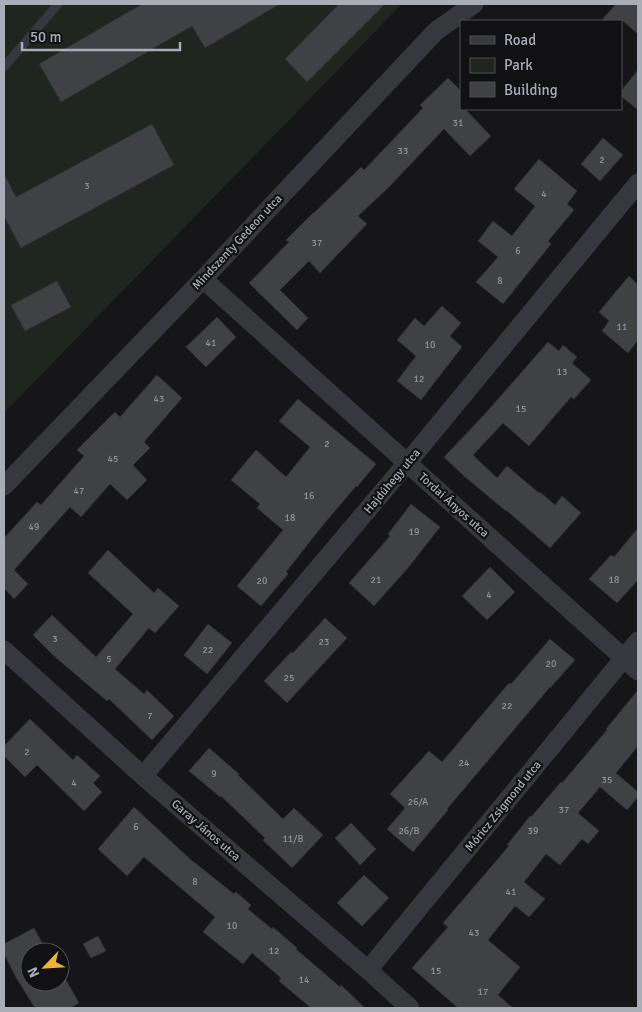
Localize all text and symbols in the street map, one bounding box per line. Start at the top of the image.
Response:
scale bar [22,20,180,52]
legend [460,20,622,110]
text: 50 m [30,28,61,46]
text: Road [504,31,536,49]
text: Park [504,56,533,74]
text: Building [504,81,558,99]
house number: 31 [453,117,463,129]
house number: 33 [398,145,408,157]
house number: 2 [599,154,605,166]
house number: 3 [84,180,90,192]
house number: 4 [541,188,547,200]
street label: Mindszenty Gedeon utca [189,191,286,293]
house number: 37 [312,237,322,249]
house number: 6 [515,245,521,257]
house number: 8 [497,275,503,287]
house number: 11 [617,321,627,333]
house number: 41 [206,337,216,349]
house number: 10 [425,339,435,351]
house number: 13 [557,366,567,378]
house number: 12 [414,373,424,385]
house number: 43 [154,393,164,405]
house number: 15 [516,403,526,415]
house number: 2 [324,438,330,450]
street label: Hajdúhegy utca [361,446,424,517]
house number: 45 [108,453,118,465]
street label: Tordai Ányos utca [415,470,492,541]
house number: 47 [74,485,84,497]
house number: 16 [304,490,314,502]
house number: 18 [285,512,295,524]
house number: 49 [29,521,39,533]
house number: 19 [409,526,419,538]
house number: 21 [371,574,381,586]
house number: 18 [609,574,619,586]
house number: 20 [257,575,267,587]
house number: 4 [486,589,492,601]
house number: 3 [52,633,58,645]
house number: 23 [319,636,329,648]
house number: 22 [203,644,213,656]
house number: 5 [106,653,112,665]
house number: 20 [546,658,556,670]
house number: 25 [284,672,294,684]
house number: 22 [502,700,512,712]
house number: 7 [147,710,153,722]
house number: 2 [24,746,30,758]
house number: 24 [459,757,470,769]
street label: Móricz Zsigmond utca [462,758,545,855]
house number: 9 [211,768,217,780]
house number: 35 [602,774,612,786]
house number: 4 [71,777,77,789]
street label: Garay János utca [168,796,243,864]
house number: 26/A [408,796,428,808]
house number: 37 [559,804,569,816]
house number: 6 [133,821,139,833]
house number: 26/B [398,825,420,837]
house number: 39 [528,825,538,837]
house number: 11/B [282,833,304,845]
house number: 8 [192,876,198,888]
house number: 41 [506,886,516,898]
house number: 10 [227,920,237,932]
house number: 43 [469,927,479,939]
north arrow [20,942,70,992]
house number: 12 [269,945,279,957]
text: N [24,964,43,980]
house number: 15 [431,965,441,977]
house number: 14 [299,974,310,986]
house number: 17 [478,986,488,998]

